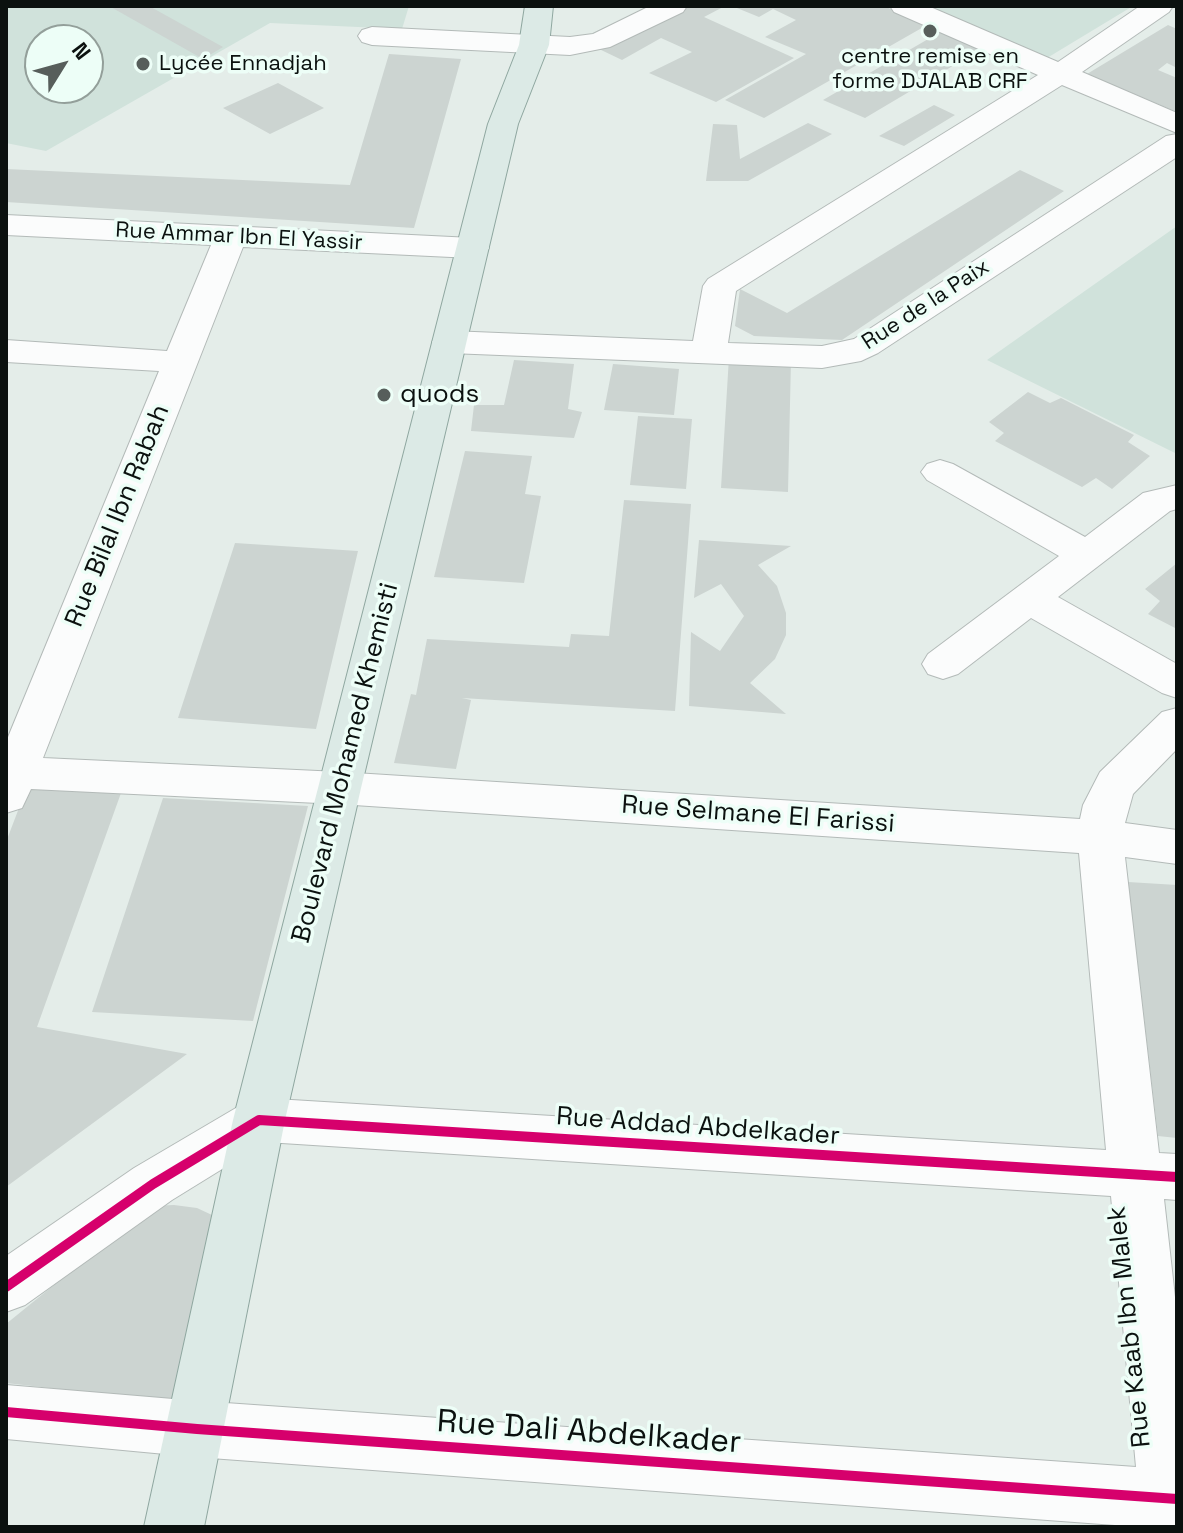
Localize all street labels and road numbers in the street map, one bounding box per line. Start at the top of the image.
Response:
street label: Rue Ammar Ibn El Yassir [115,217,363,257]
street label: Rue de la Paix [857,254,995,356]
street label: Rue Bilal Ibn Rabah [59,400,177,632]
street label: Boulevard Mohamed Khemisti [286,580,406,946]
street label: Rue Selmane El Farissi [620,790,896,840]
street label: Rue Addad Abdelkader [555,1102,841,1152]
street label: Rue Kaab Ibn Malek [1102,1205,1158,1449]
street label: Rue Dali Abdelkader [436,1403,742,1463]

